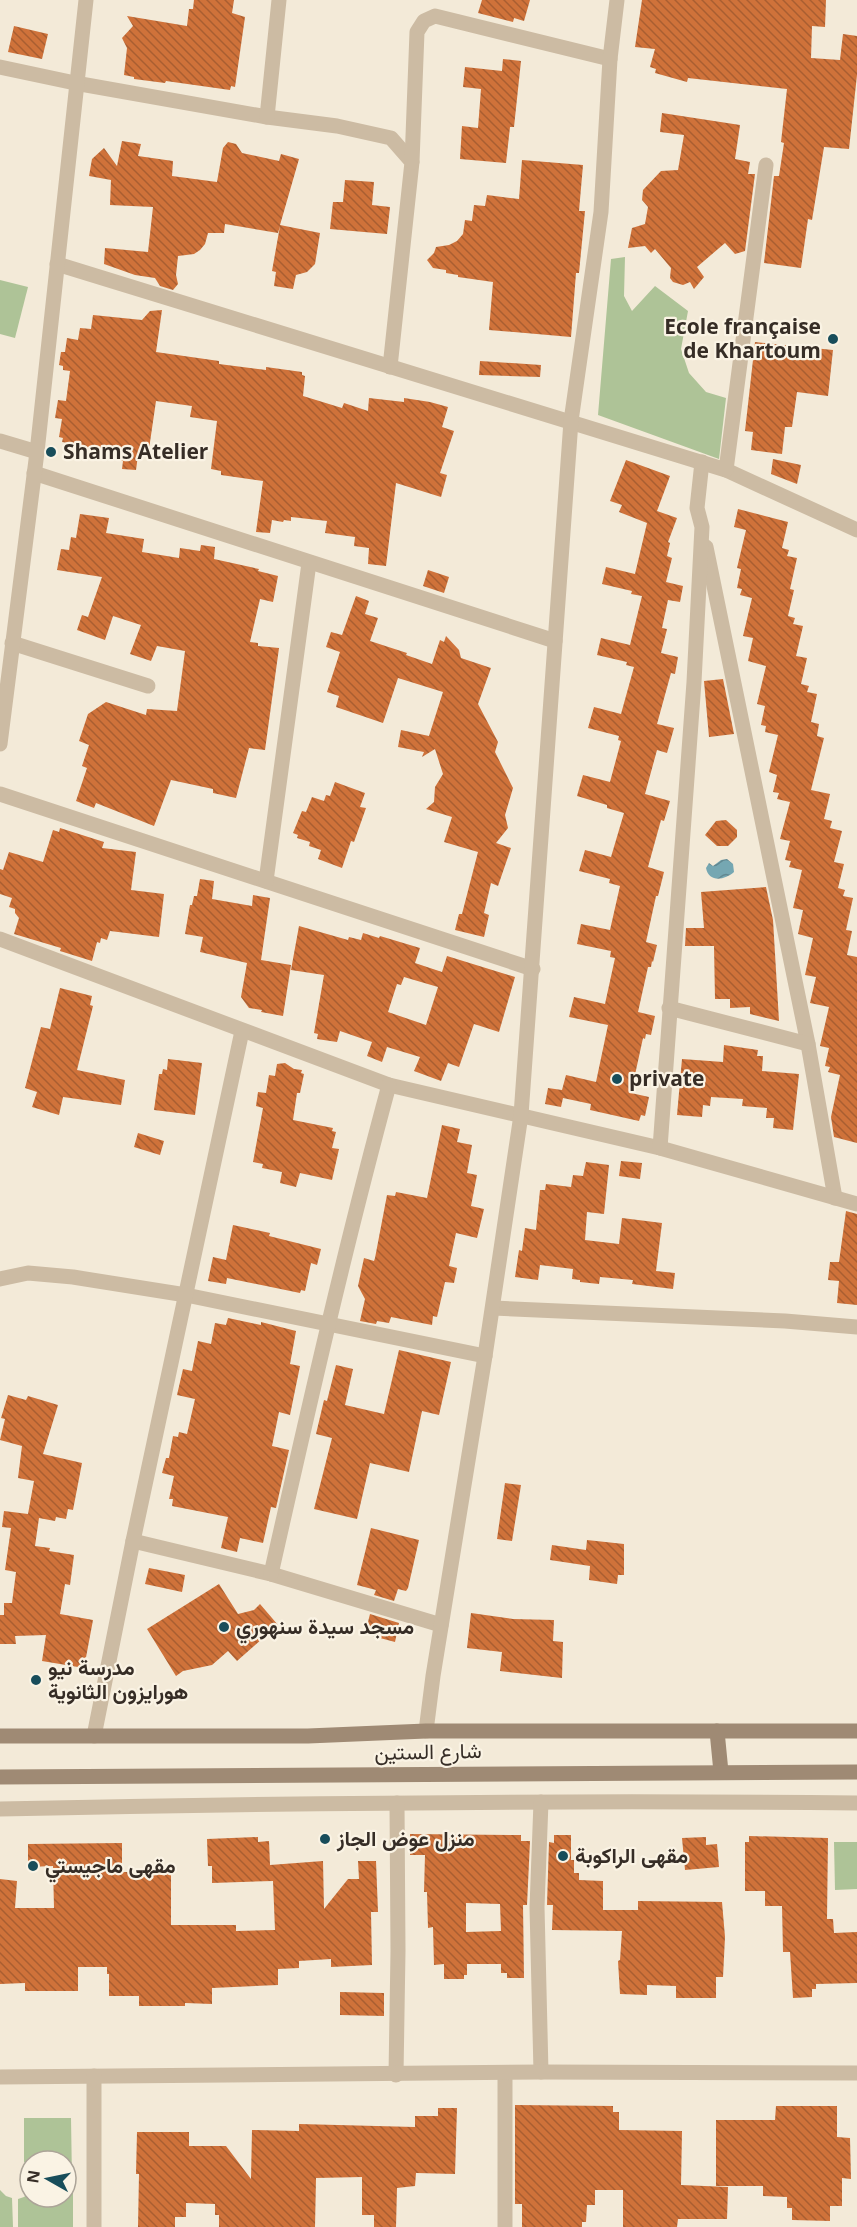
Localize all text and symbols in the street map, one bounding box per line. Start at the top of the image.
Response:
place label: Ecole française de Khartoum [664,312,821,364]
marker: Ecole française de Khartoum [826,332,840,346]
place label: Shams Atelier [63,437,209,465]
marker: Shams Atelier [44,445,58,459]
place label: private [629,1064,704,1092]
marker: private [610,1072,624,1086]
place label: مسجد سيدة سنهوري [236,1612,414,1644]
marker: مسجد سيدة سنهوري [217,1620,231,1634]
place label: مدرسة نيو هورايزون الثانوية [48,1653,188,1705]
marker: مدرسة نيو هورايزون الثانوية [29,1673,43,1687]
street label: شارع الستين [374,1736,482,1767]
place label: منزل عوض الجاز [336,1824,475,1852]
marker: منزل عوض الجاز [318,1832,332,1846]
place label: مقهى الراكوبة [575,1841,688,1869]
marker: مقهى الراكوبة [556,1849,570,1863]
place label: مقهى ماجيستي [45,1851,176,1883]
marker: مقهى ماجيستي [26,1859,40,1873]
north arrow [18,2149,78,2209]
text: N [21,2169,45,2185]

